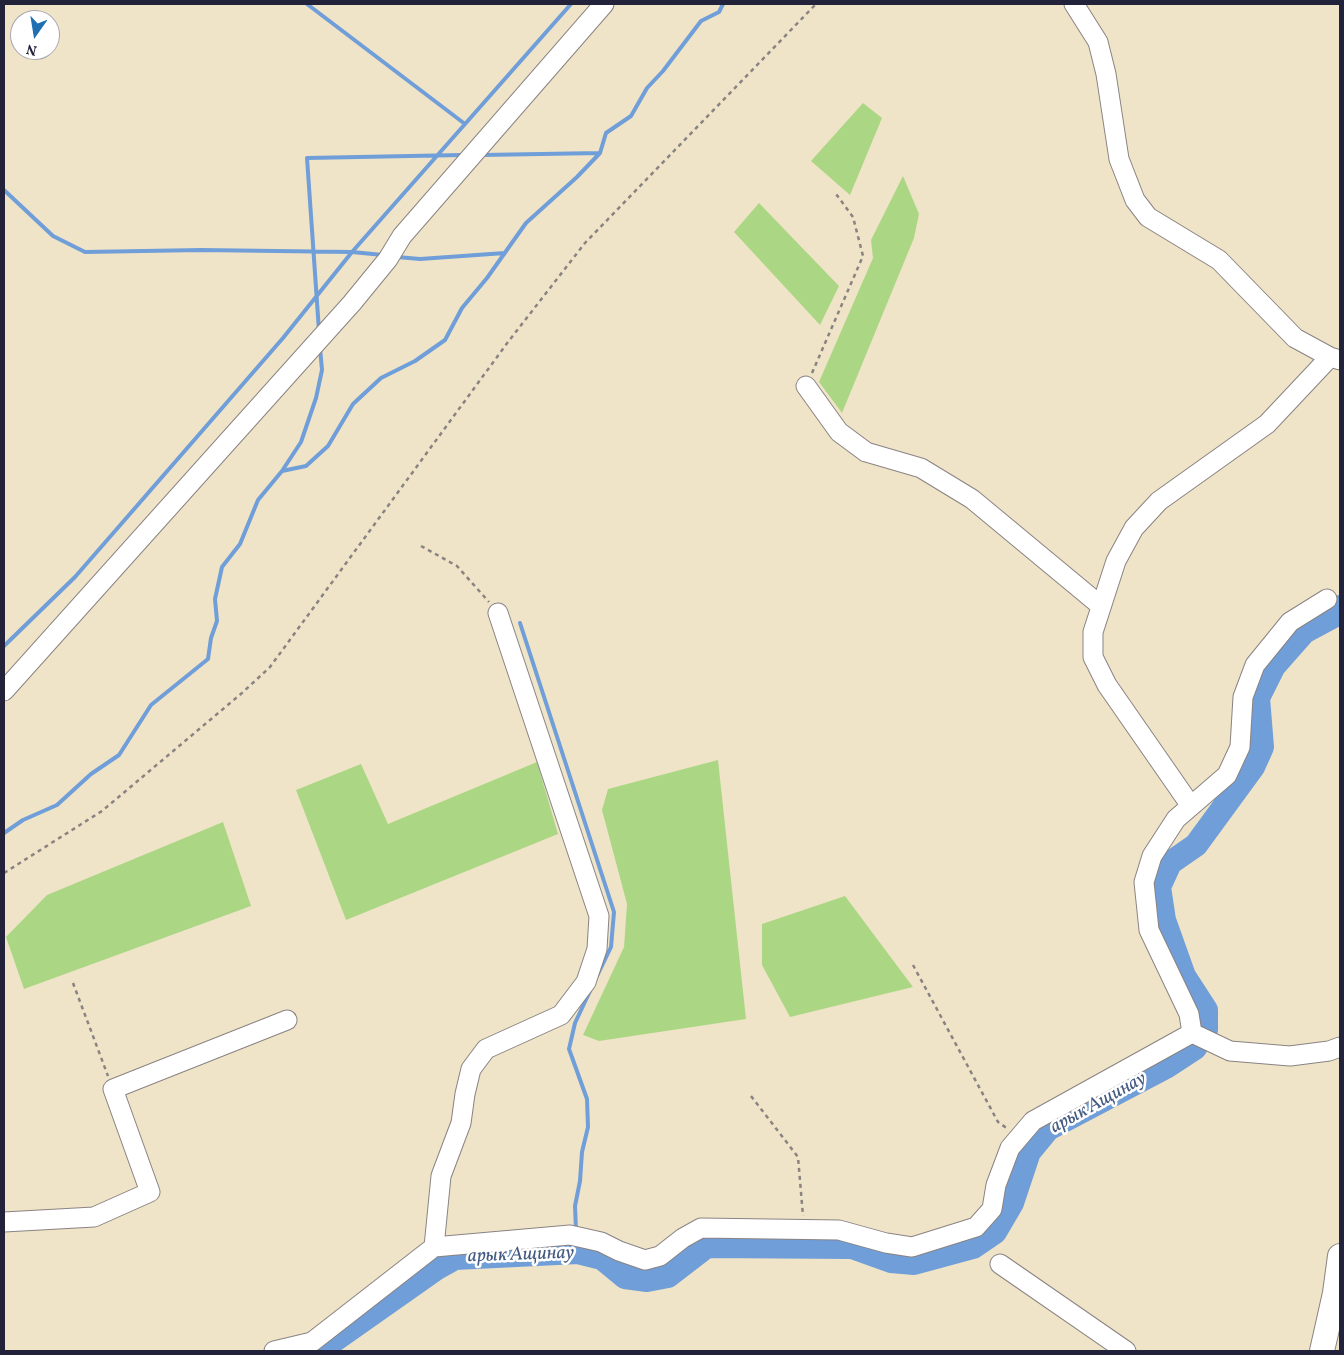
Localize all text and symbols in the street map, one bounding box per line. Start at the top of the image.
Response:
north arrow [10,10,60,60]
text: N [25,39,39,60]
water label: арык Ащинау [1047,1068,1151,1140]
water label: арык Ащинау [467,1243,575,1269]

